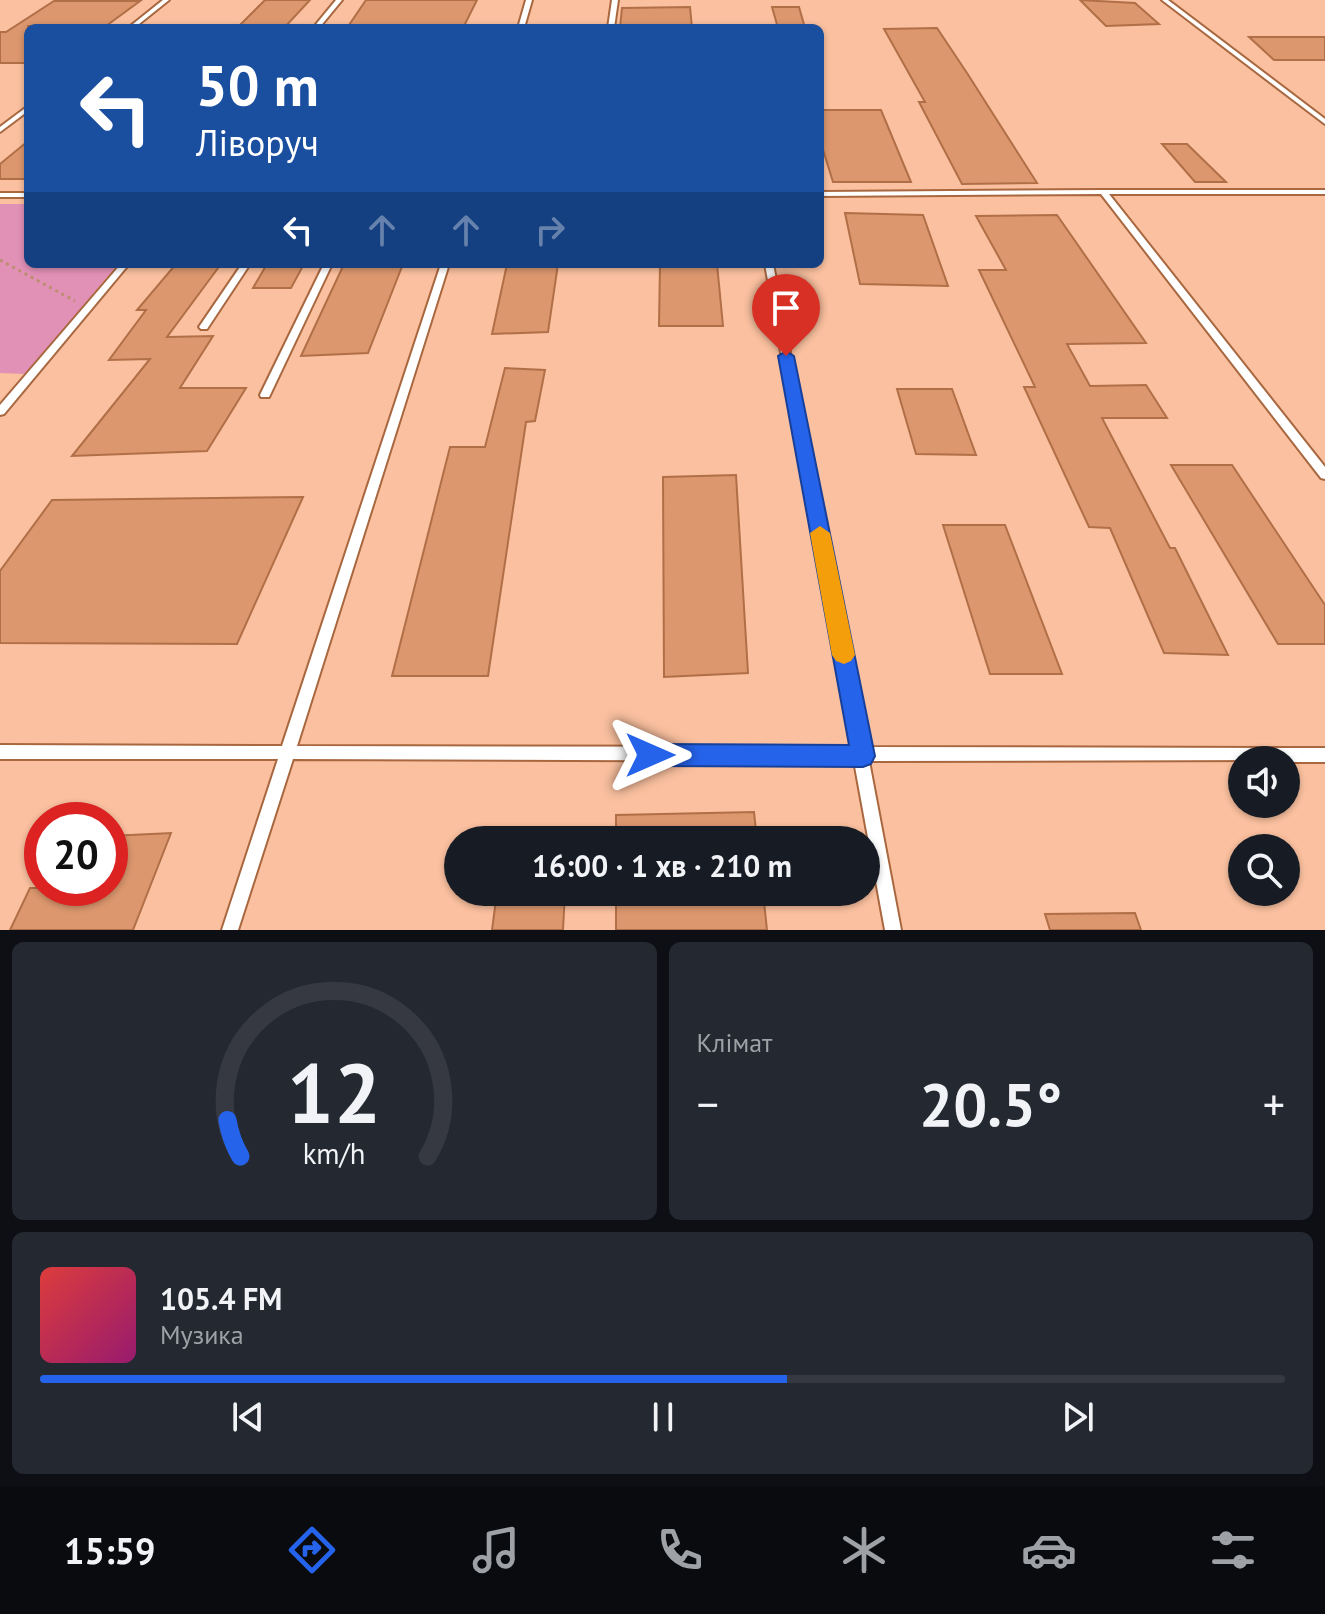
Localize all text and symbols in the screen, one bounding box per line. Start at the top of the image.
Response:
text: 50 m [196,49,319,121]
icon: left [64,56,168,160]
text: Ліворуч [196,119,319,166]
icon: left [276,208,320,252]
icon: ahead [360,208,404,252]
icon: ahead [444,208,488,252]
icon: right [528,208,572,252]
pin [752,274,820,356]
icon: arrive [764,286,808,330]
position arrow [608,713,692,797]
map controls [1228,746,1300,906]
button: sound [1228,746,1300,818]
speed limit sign: 20 [24,802,128,906]
button: search [1228,834,1300,906]
text: 16:00 · 1 хв · 210 m [532,846,792,885]
text: Клімат [697,1026,772,1059]
text: 12 [287,1038,381,1146]
text: 20.5° [919,1065,1062,1143]
text: − [697,1075,719,1132]
text: + [1263,1075,1285,1132]
text: km/h [303,1135,366,1172]
text: 105.4 FM [160,1279,282,1318]
text: Музика [160,1318,244,1351]
icon: previous [226,1395,270,1439]
icon: pause [641,1395,685,1439]
icon: next [1056,1395,1100,1439]
icon: directions [284,1522,340,1578]
icon: music [468,1522,524,1578]
icon: phone [652,1522,708,1578]
icon: climate [836,1522,892,1578]
icon: car [1021,1522,1077,1578]
icon: filters [1205,1522,1261,1578]
text: 15:59 [64,1527,155,1574]

